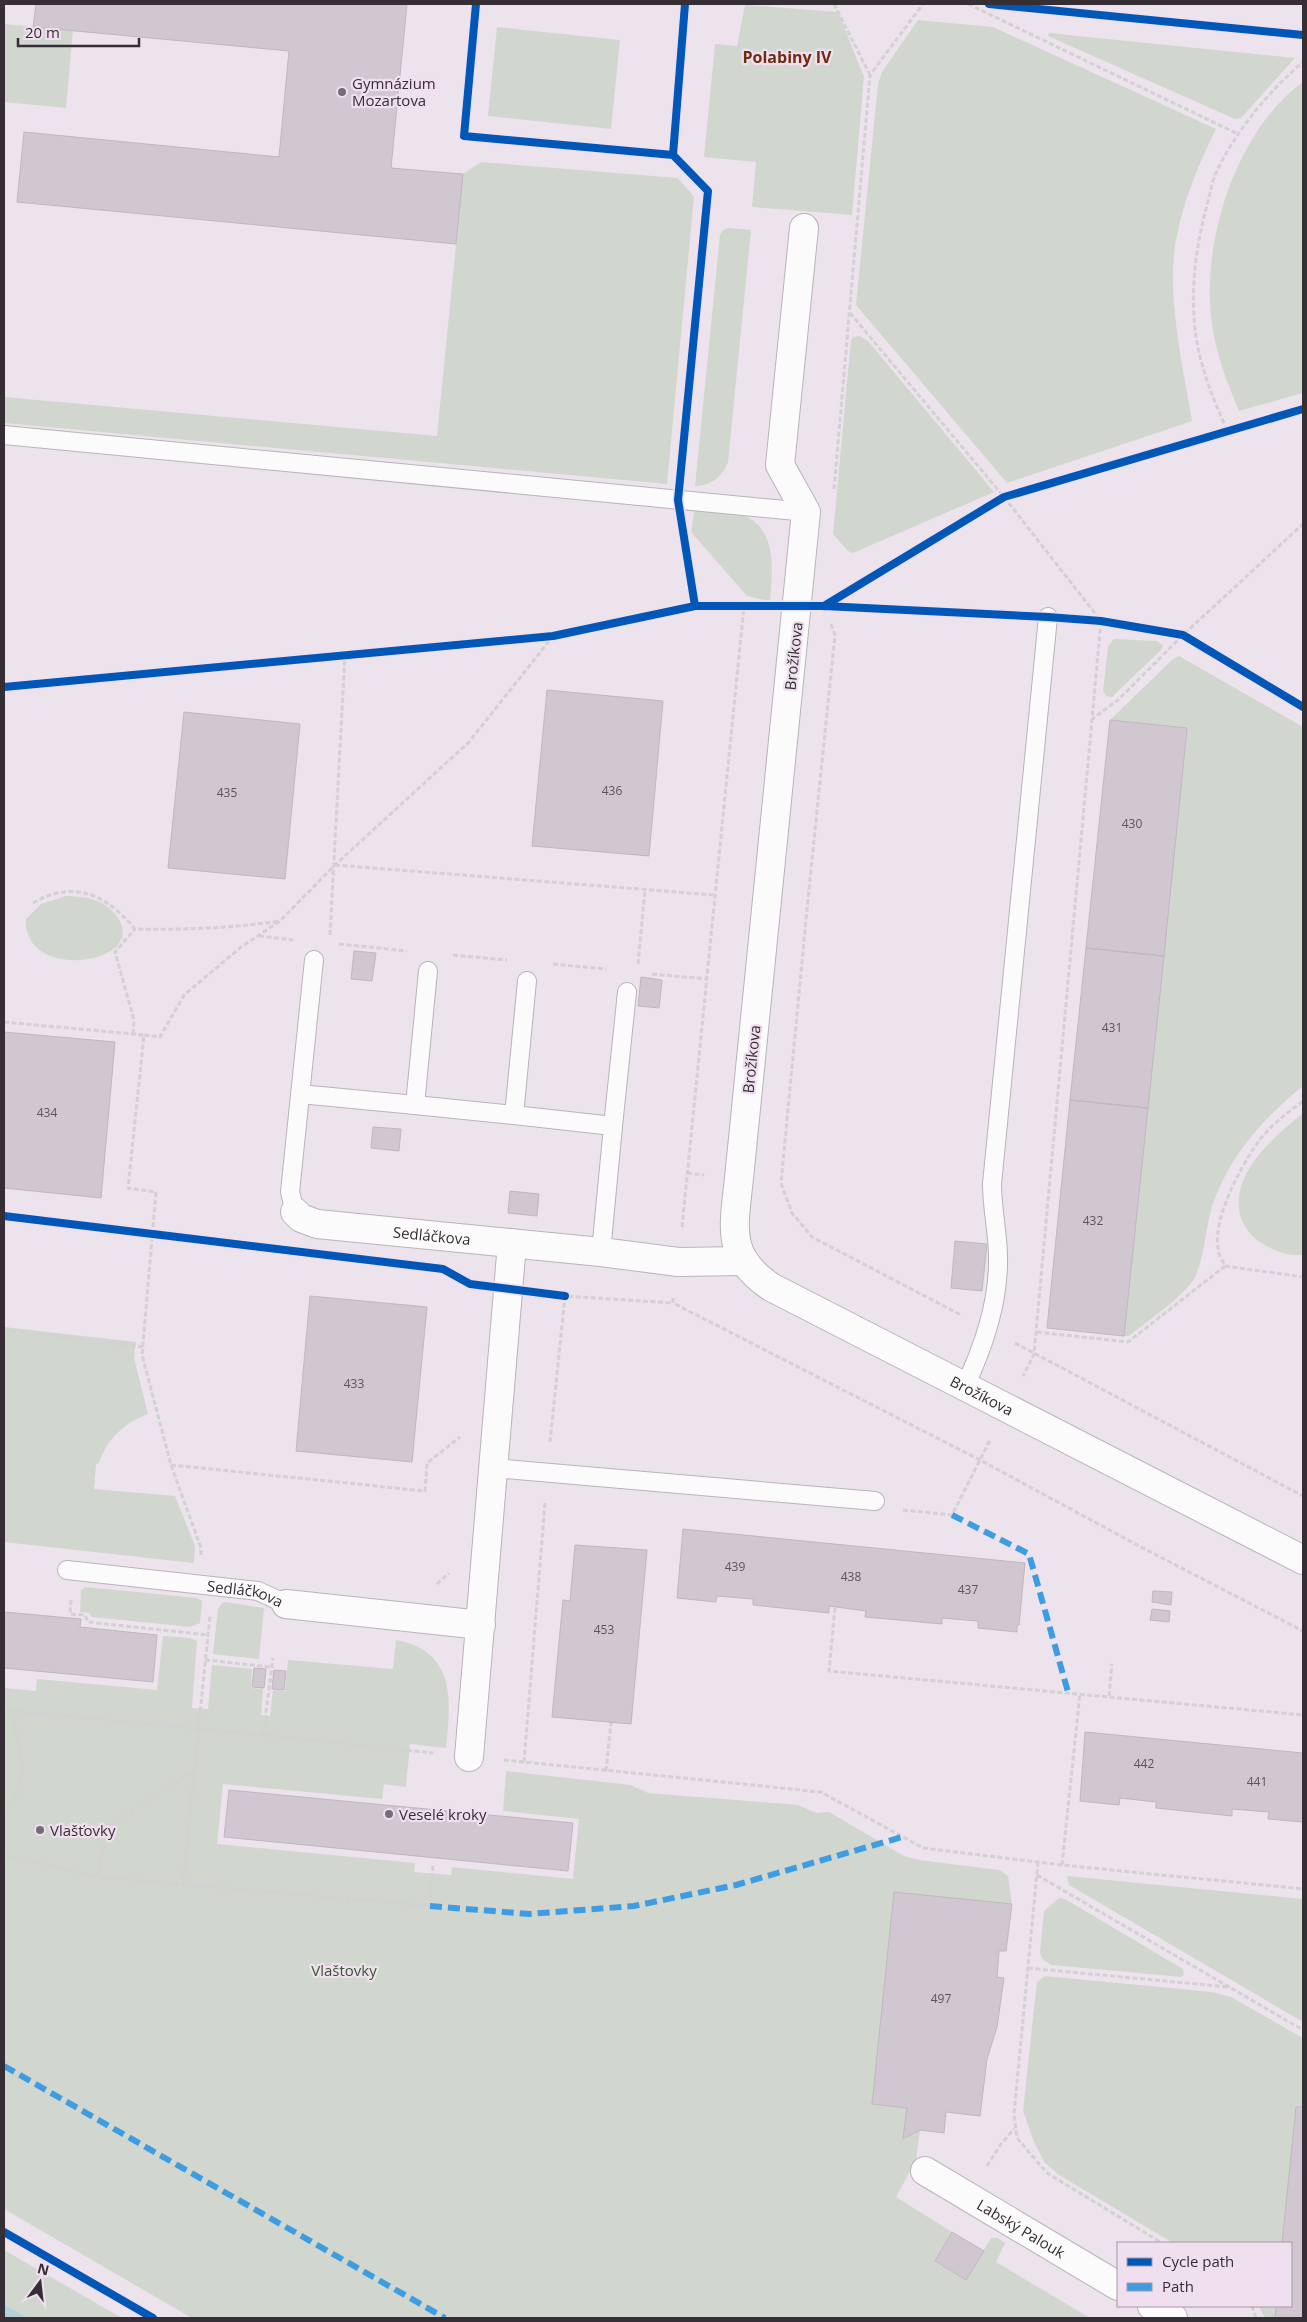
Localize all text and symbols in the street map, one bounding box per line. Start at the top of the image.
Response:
scale bar [18,15,139,47]
text: 20 m [25,22,60,42]
district label: Polabiny IV [743,46,832,68]
place label: Gymnázium Mozartova [352,73,436,110]
marker: Gymnázium Mozartova [336,86,348,98]
street label: Brožíkova [779,621,807,691]
house number: 436 [602,782,622,799]
house number: 435 [217,784,237,801]
house number: 430 [1122,815,1142,832]
house number: 431 [1102,1019,1122,1036]
street label: Brožíkova [737,1024,765,1094]
house number: 434 [37,1104,57,1121]
house number: 432 [1083,1212,1103,1229]
street label: Sedláčkova [392,1222,472,1249]
street label: Brožíkova [947,1371,1017,1420]
house number: 433 [344,1375,364,1392]
house number: 439 [725,1558,745,1575]
house number: 438 [841,1568,861,1585]
street label: Sedláčkova [206,1575,287,1611]
house number: 437 [958,1581,978,1598]
house number: 453 [594,1621,614,1638]
house number: 442 [1134,1755,1154,1772]
house number: 441 [1247,1773,1267,1790]
place label: Veselé kroky [399,1804,487,1824]
marker: Veselé kroky [383,1808,395,1820]
place label: Vlašťovky [50,1820,116,1840]
marker: Vlašťovky [34,1824,46,1836]
park label: Vlaštovky [311,1960,377,1980]
house number: 497 [931,1990,951,2007]
street label: Labský Palouk [974,2194,1069,2262]
legend [1117,2242,1292,2307]
text: Cycle path [1162,2251,1234,2271]
north arrow [15,2257,65,2307]
text: N [36,2258,51,2280]
text: Path [1162,2276,1194,2296]

